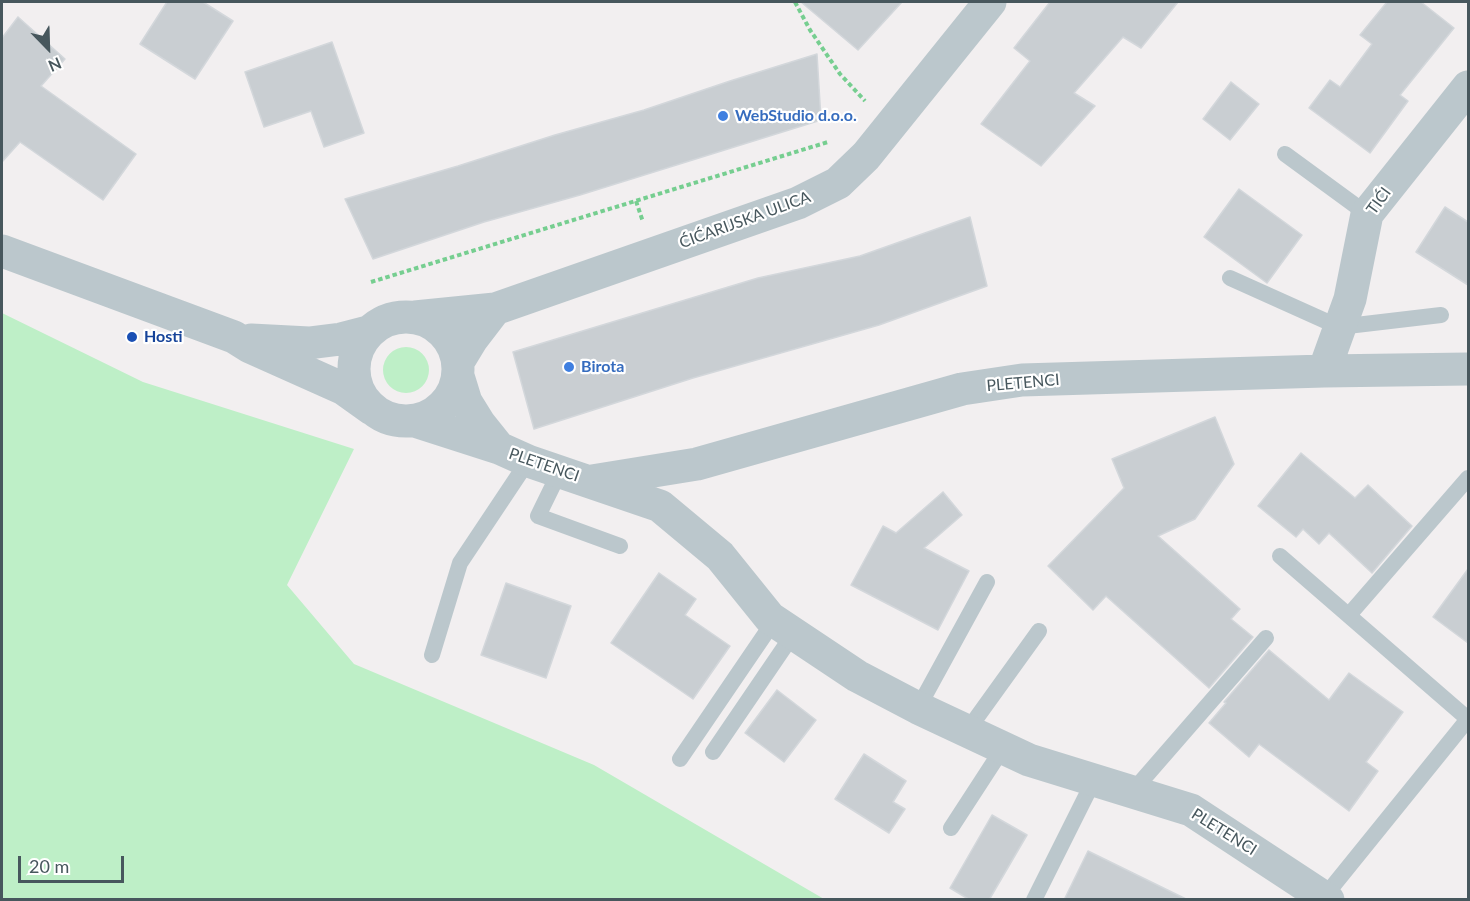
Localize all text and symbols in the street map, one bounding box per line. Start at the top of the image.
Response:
north arrow [18,18,78,78]
text: N [46,54,65,76]
place label: WebStudio d.o.o. [735,106,857,126]
marker: WebStudio d.o.o. [716,109,730,123]
street label: TIĆI [1363,184,1395,218]
street label: ĆIĆARIJSKA ULICA [677,187,813,253]
place label: Hosti [144,327,183,347]
marker: Hosti [125,330,139,344]
place label: Birota [581,357,624,377]
marker: Birota [562,360,576,374]
street label: PLETENCI [986,370,1060,396]
street label: PLETENCI [506,444,582,486]
street label: PLETENCI [1188,804,1260,860]
scale bar [21,844,128,882]
text: 20 m [29,855,69,877]

